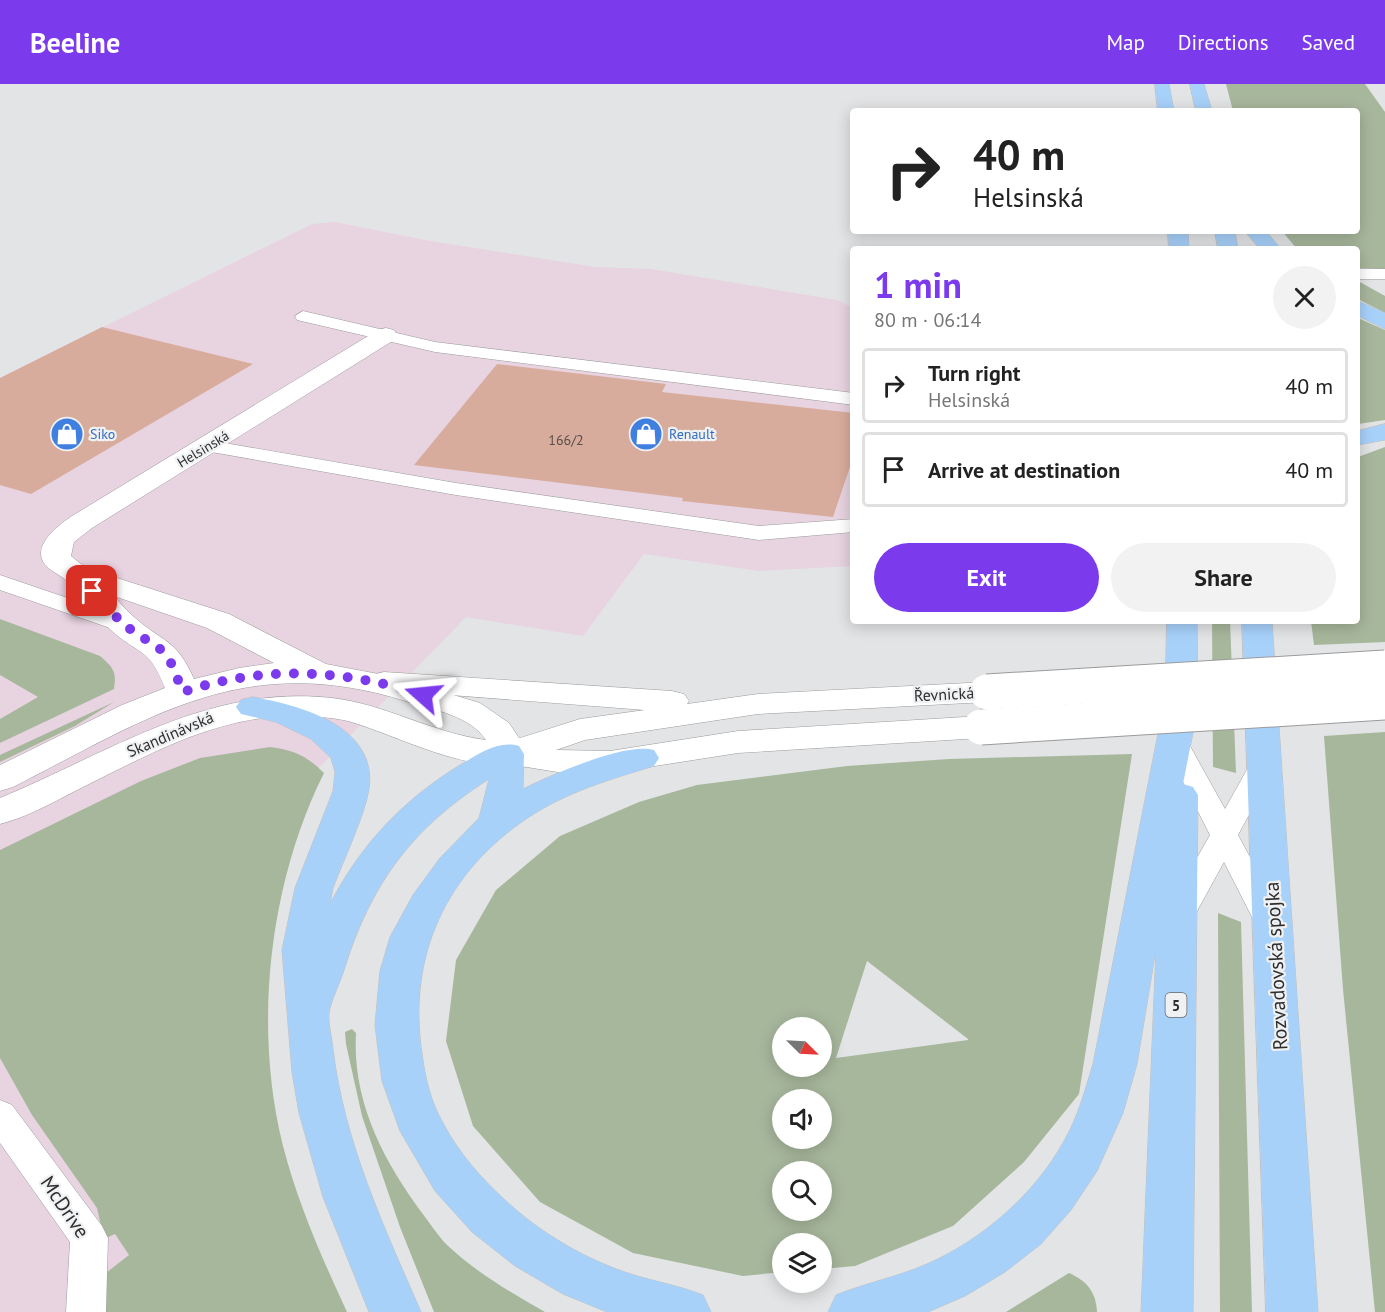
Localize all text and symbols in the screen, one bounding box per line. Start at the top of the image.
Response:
text: Beeline [30,24,120,61]
text: Map [1106,29,1145,56]
text: Directions [1178,29,1269,56]
text: Saved [1302,29,1355,56]
text: 40 m [973,127,1065,182]
icon: right [874,132,952,210]
text: Helsinská [973,180,1084,214]
text: 1 min [874,261,962,308]
button: close [1273,266,1336,329]
text: 80 m · 06:14 [874,307,981,333]
text: Turn right [928,359,1020,387]
icon: right [877,369,910,402]
text: 40 m [1285,372,1333,400]
text: Helsinská [928,387,1010,413]
shop icon: Siko [49,416,85,452]
shop icon: Renault [628,416,664,452]
place label: Siko [90,425,115,443]
place label: Renault [669,425,715,443]
street label: Helsinská [174,426,232,472]
house number: 166/2 [548,431,584,449]
icon: arrive [877,453,910,486]
text: Arrive at destination [928,456,1120,484]
text: 40 m [1285,456,1333,484]
button: Exit [874,543,1099,612]
button: Share [1111,543,1336,612]
pin [66,565,117,616]
icon: arrive [75,574,108,607]
position arrow [391,663,455,727]
street label: Řevnická [913,682,975,706]
street label: Skandinávská [124,707,216,761]
street label: Rozvadovská spojka [1259,881,1293,1051]
road number: 5 [1166,993,1186,1017]
north arrow [772,1017,832,1077]
map controls [772,1017,832,1293]
button: sound [772,1089,832,1149]
button: search [772,1161,832,1221]
street label: McDrive [35,1171,95,1243]
button: layers [772,1233,832,1293]

